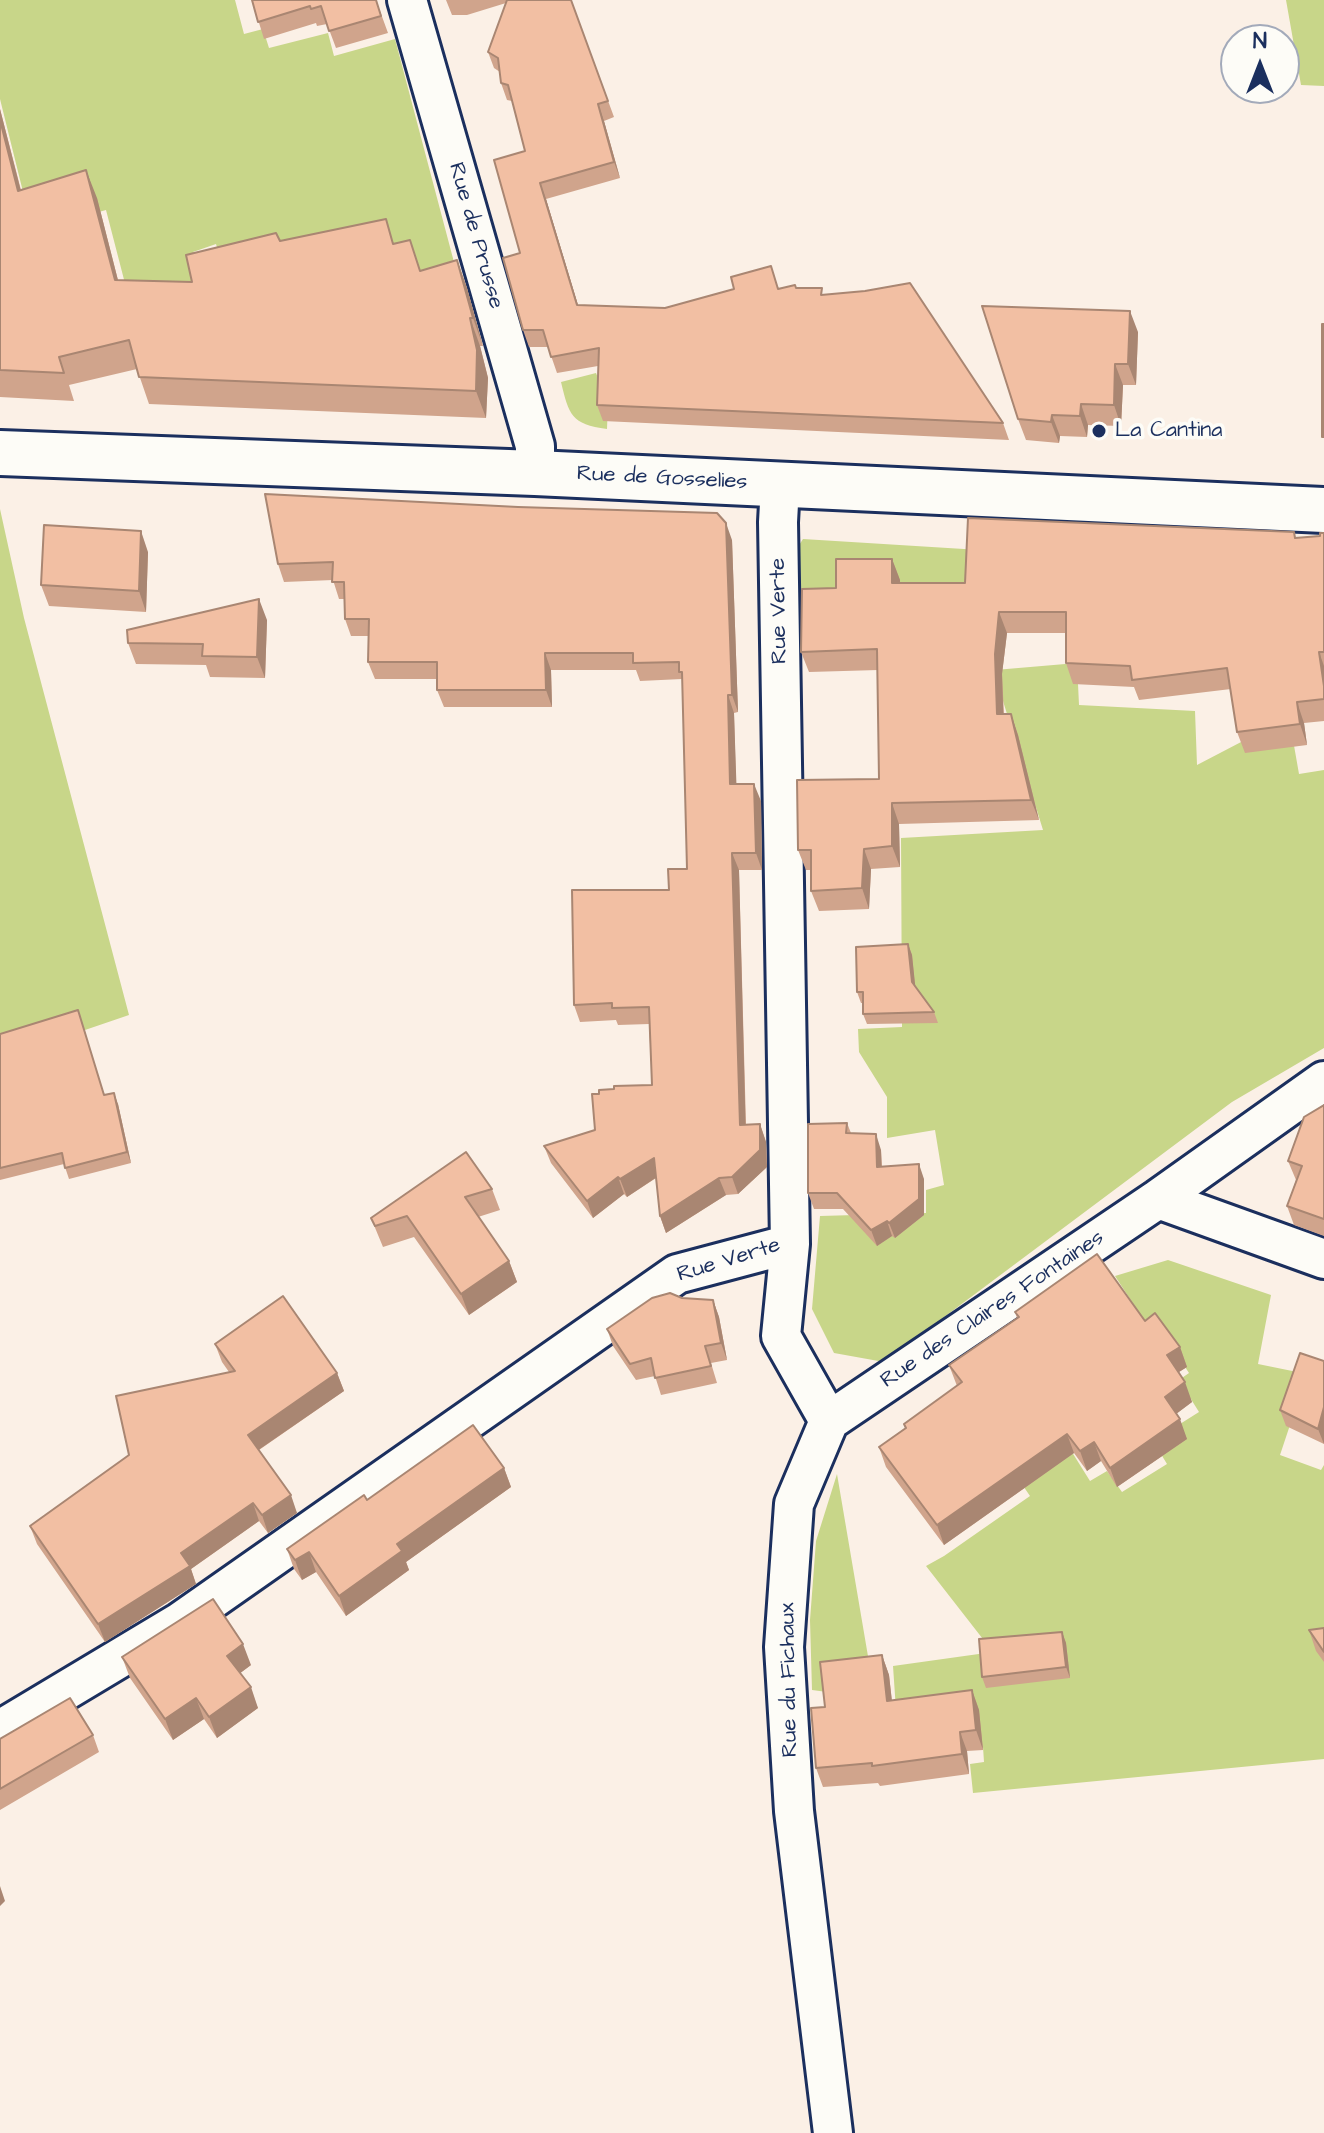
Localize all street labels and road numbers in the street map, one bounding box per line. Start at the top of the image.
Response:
street label: Rue de Prusse [442,160,508,312]
street label: Rue de Gosselies [576,461,748,497]
street label: Rue Verte [766,558,794,664]
street label: Rue des Claires Fontaines [876,1225,1110,1395]
street label: Rue Verte [674,1233,784,1289]
street label: Rue du Fichaux [775,1602,805,1758]

